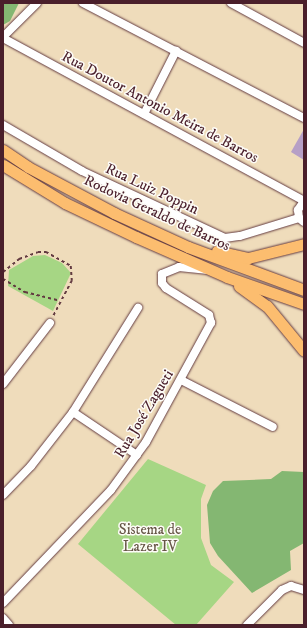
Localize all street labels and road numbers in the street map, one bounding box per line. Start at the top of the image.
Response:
street label: Rua Doutor Antonio Meira de Barros [59,47,261,167]
street label: Rua Luiz Poppin [102,160,202,218]
street label: Rodovia Geraldo de Barros [81,171,233,255]
street label: Rua José Zagueti [111,367,177,461]

